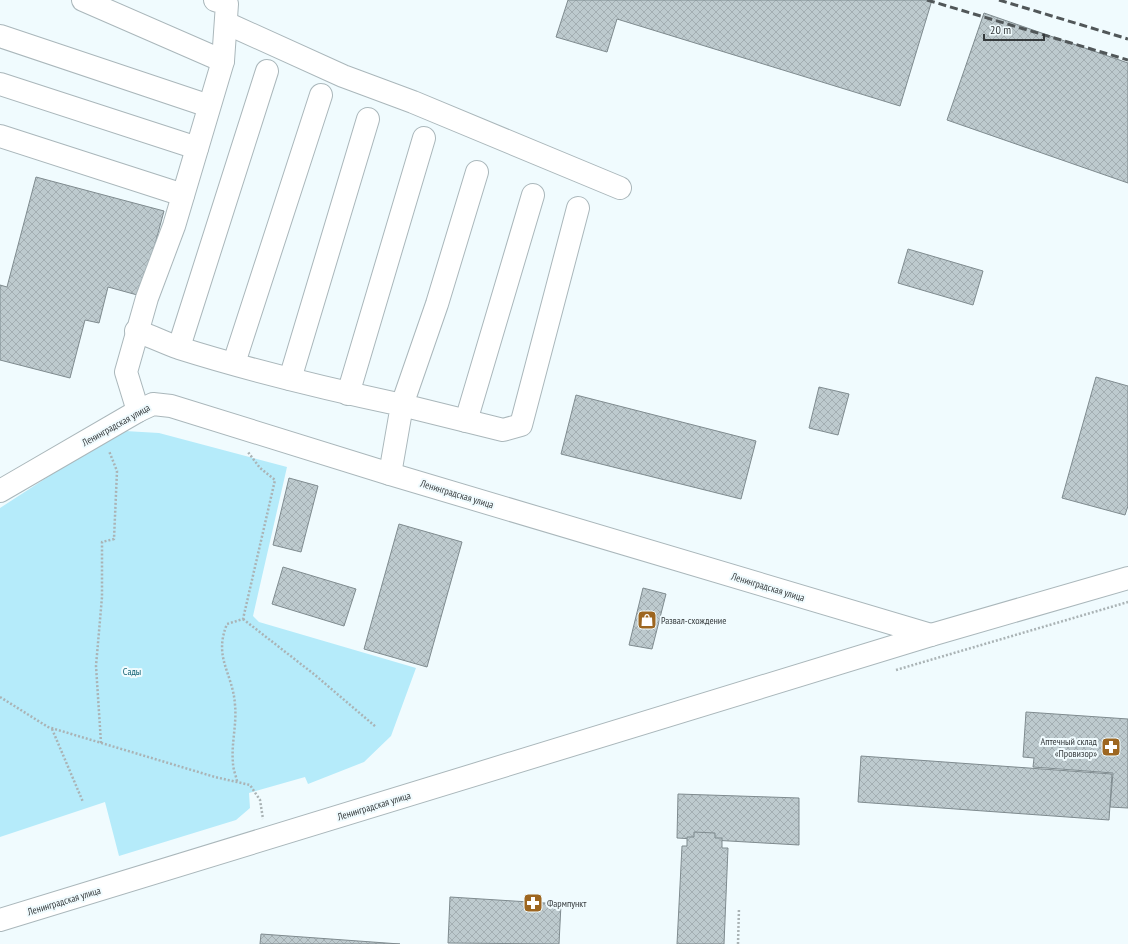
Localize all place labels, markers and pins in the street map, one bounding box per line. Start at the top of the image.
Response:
shop icon: Развал-схождение [636,609,658,631]
place label: Развал-схождение [661,614,726,627]
place label: Аптечный склад «Провизор» [1041,735,1098,760]
pharmacy icon: Аптечный склад «Провизор» [1100,736,1122,758]
pharmacy icon: Фармпункт [522,892,544,914]
place label: Фармпункт [547,897,587,910]

